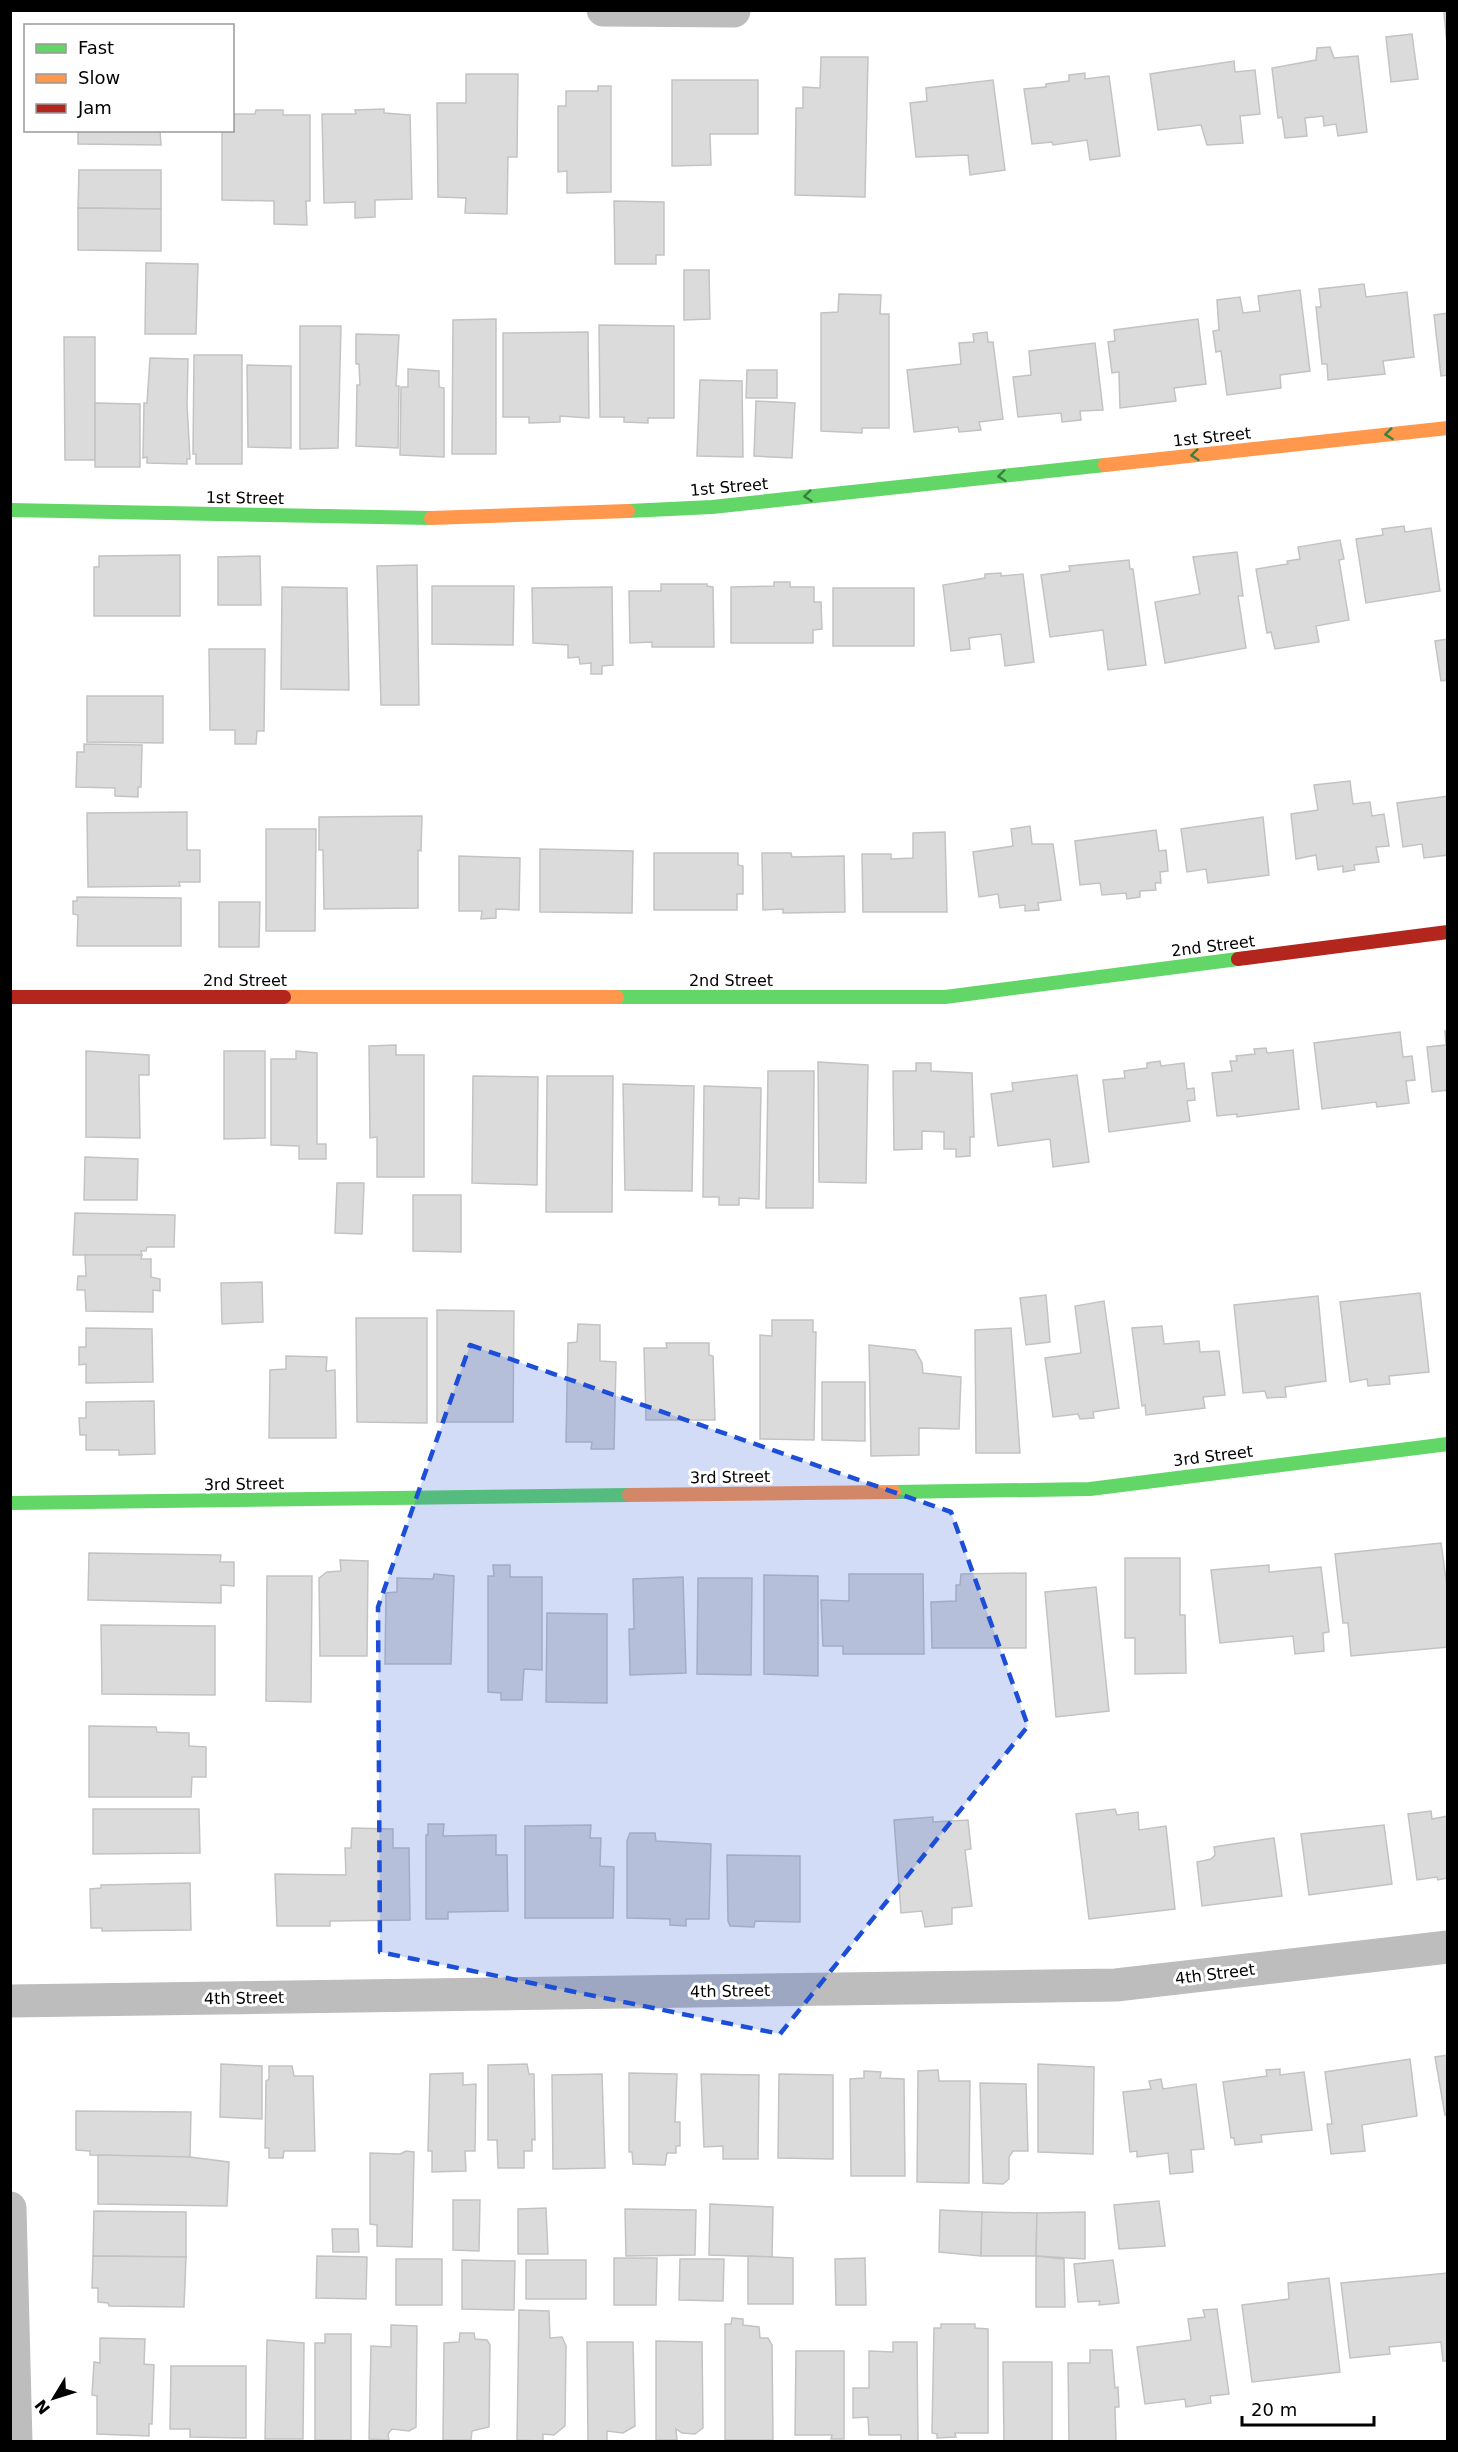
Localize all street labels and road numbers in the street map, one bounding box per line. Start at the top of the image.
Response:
street label: 1st Street [1172,423,1252,451]
street label: 1st Street [689,474,769,500]
street label: 1st Street [206,488,284,508]
street label: 2nd Street [1170,931,1256,961]
street label: 2nd Street [203,971,287,990]
street label: 2nd Street [689,971,773,990]
street label: 3rd Street [1172,1442,1254,1470]
street label: 3rd Street [690,1467,770,1487]
street label: 3rd Street [204,1474,284,1494]
street label: 4th Street [1174,1960,1256,1988]
street label: 4th Street [690,1981,770,2001]
street label: 4th Street [204,1988,284,2008]

